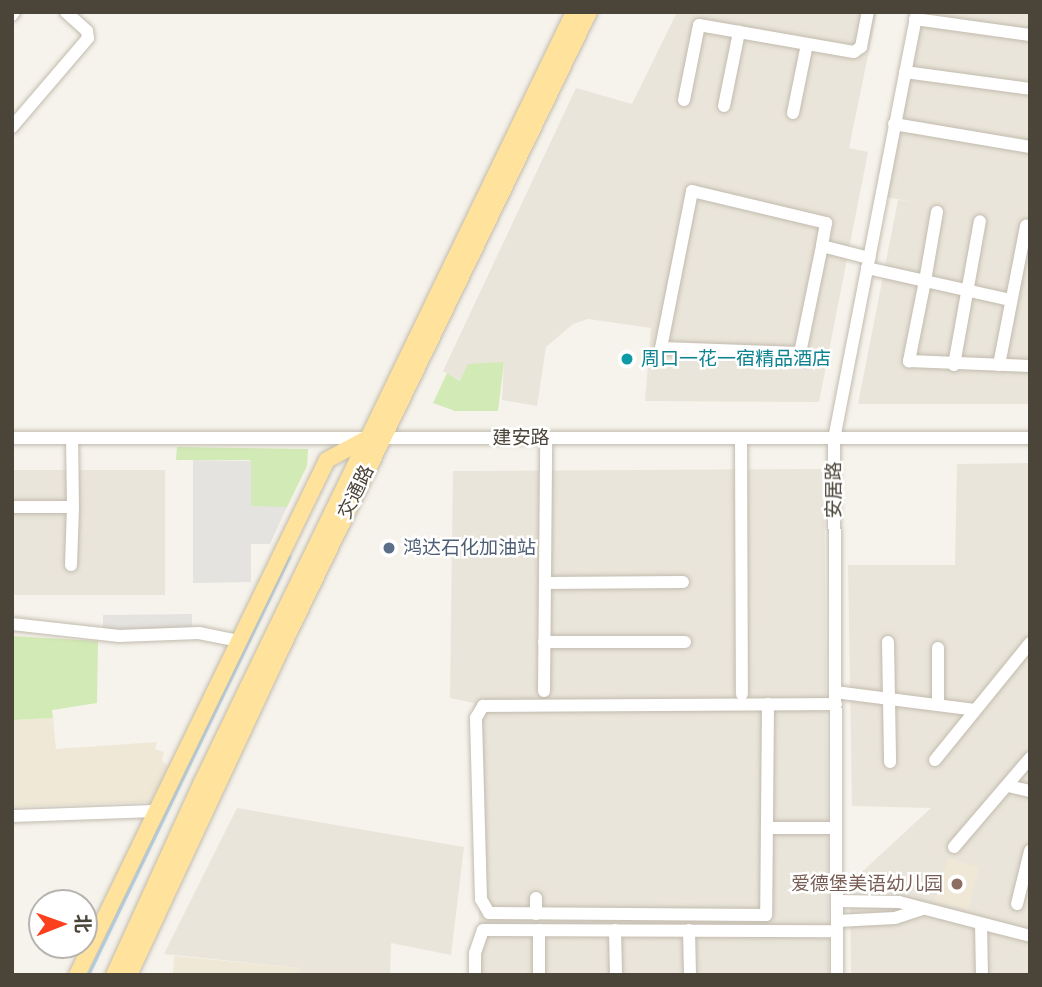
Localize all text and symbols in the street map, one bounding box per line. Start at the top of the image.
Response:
place label: 周口一花一宿精品酒店 [641,348,831,370]
marker: 周口一花一宿精品酒店 [619,351,635,367]
street label: 建安路 [493,427,549,449]
street label: 交通路 [333,461,379,523]
street label: 安居路 [823,462,845,518]
place label: 鸿达石化加油站 [403,537,536,559]
marker: 鸿达石化加油站 [381,540,397,556]
place label: 爱德堡美语幼儿园 [791,873,943,895]
marker: 爱德堡美语幼儿园 [949,876,965,892]
north arrow [28,889,98,959]
text: 北 [71,914,94,933]

